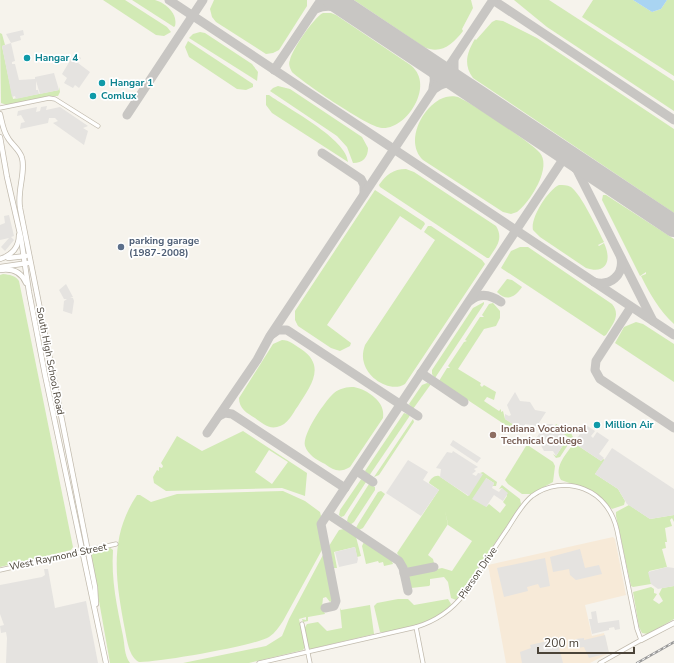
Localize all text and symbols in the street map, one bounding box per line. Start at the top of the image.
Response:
place label: Hangar 4 [35,51,78,65]
marker: Hangar 4 [22,53,32,63]
place label: Hangar 1 [110,76,153,90]
marker: Hangar 1 [97,78,107,88]
place label: Comlux [101,89,137,103]
marker: Comlux [88,91,98,101]
place label: parking garage (1987-2008) [129,234,200,260]
marker: parking garage (1987-2008) [116,242,126,252]
street label: South High School Road [33,306,67,416]
place label: Million Air [605,418,653,432]
marker: Million Air [592,420,602,430]
place label: Indiana Vocational Technical College [501,422,588,448]
marker: Indiana Vocational Technical College [488,430,498,440]
street label: West Raymond Street [8,540,108,574]
street label: Pierson Drive [455,544,501,602]
scale bar [538,629,634,655]
text: 200 m [544,635,579,651]

